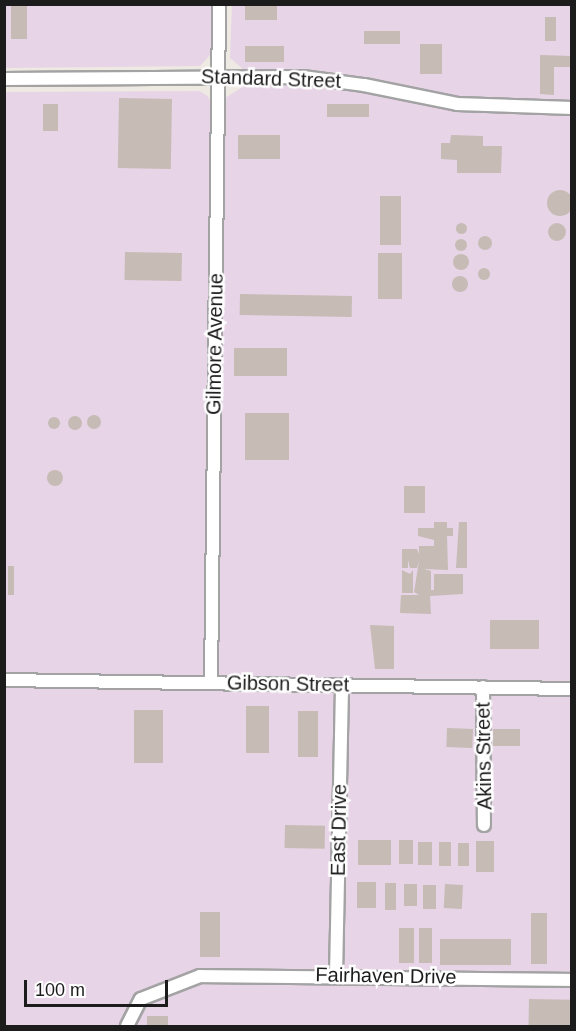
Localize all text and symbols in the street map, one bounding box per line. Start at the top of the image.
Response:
street label: Standard Street [201,65,341,93]
street label: Gilmore Avenue [202,272,228,416]
street label: Gibson Street [227,671,349,697]
street label: Akins Street [471,702,497,810]
street label: East Drive [326,784,352,876]
street label: Fairhaven Drive [315,963,457,989]
scale bar [27,968,171,1006]
text: 100 m [35,980,85,1000]

